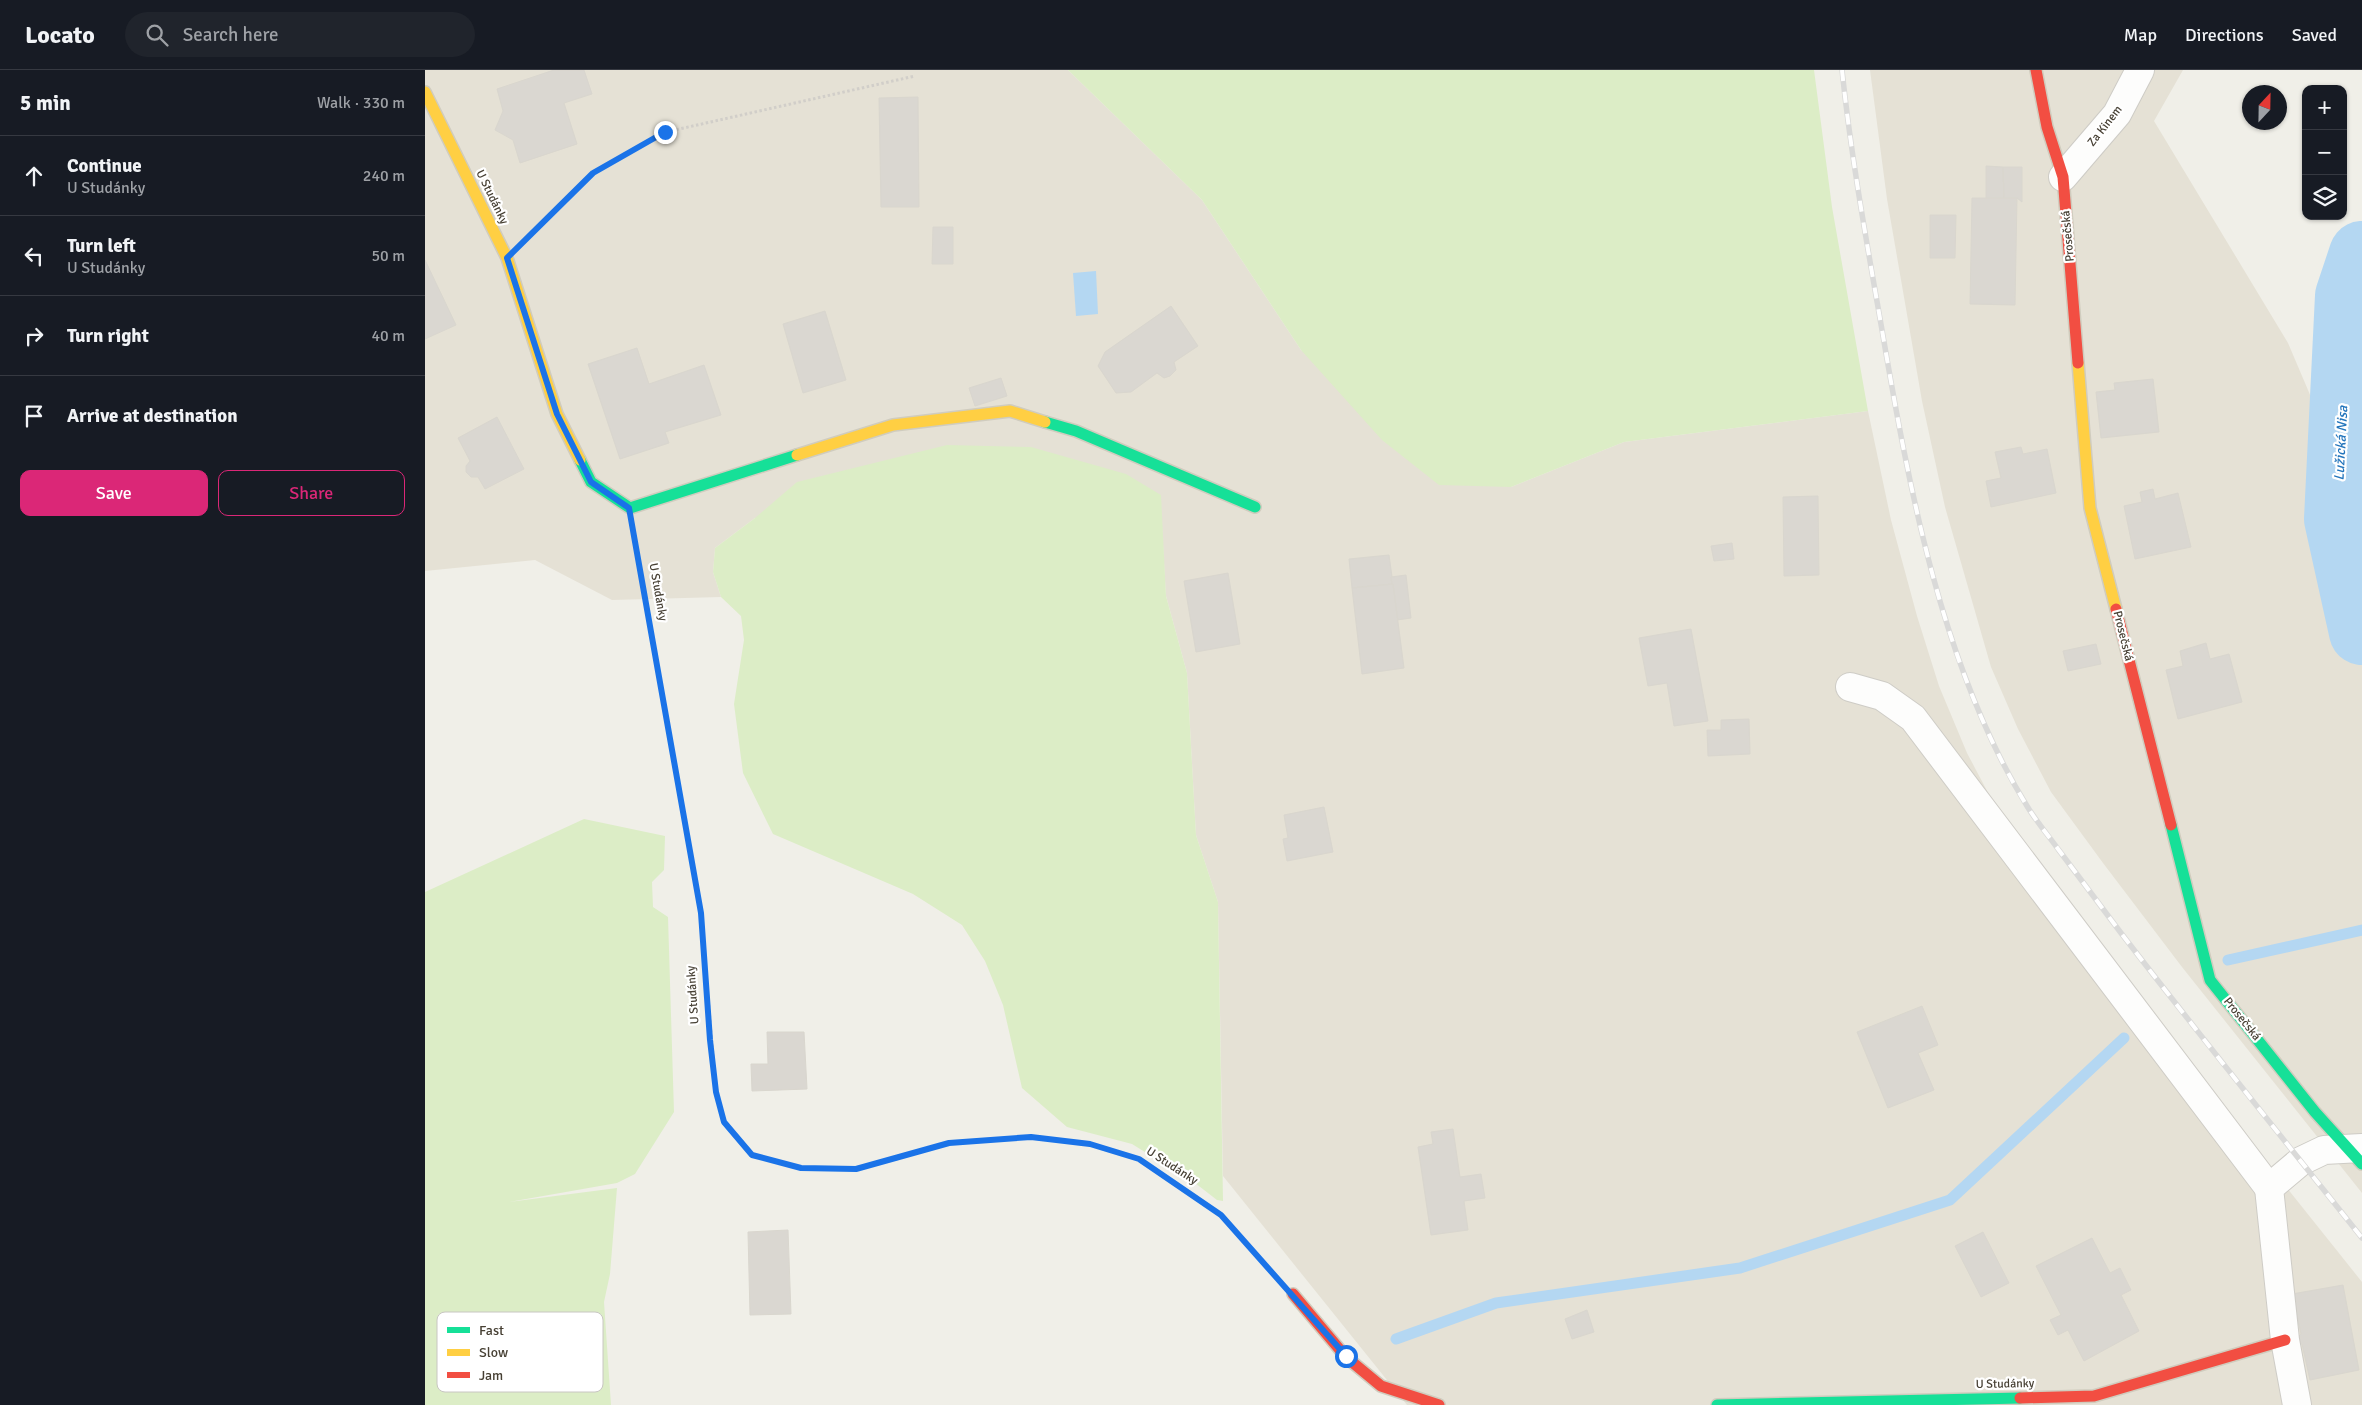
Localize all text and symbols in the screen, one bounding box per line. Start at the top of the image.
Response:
search box [125,12,475,57]
text: Locato [25,20,95,50]
icon: search [143,21,171,49]
text: Search here [183,23,279,47]
text: Map [2124,24,2157,46]
text: Directions [2185,24,2264,46]
text: Saved [2292,24,2337,46]
north arrow [2242,85,2287,130]
map controls [2302,85,2347,220]
button: + [2302,85,2347,130]
text: 5 min [20,90,71,116]
text: Walk · 330 m [317,93,405,113]
street label: Za Kinem [2084,103,2126,149]
route end [654,121,677,144]
button: − [2302,130,2347,175]
text: Continue [67,154,142,178]
icon: ahead [20,162,48,190]
text: 240 m [363,166,405,186]
street label: U Studánky [472,167,512,227]
button: layers [2302,175,2347,220]
text: U Studánky [67,178,145,198]
street label: Prosečská [2058,210,2078,262]
text: Turn left [67,234,136,258]
icon: left [20,242,48,270]
text: 50 m [371,246,405,266]
text: U Studánky [67,258,145,278]
icon: right [20,322,48,350]
text: Turn right [67,324,149,348]
text: 40 m [371,326,405,346]
icon: arrive [20,402,48,430]
text: Arrive at destination [67,404,238,428]
water label: Lužická Nisa [2331,404,2351,481]
button: Save [20,470,208,516]
button: Share [218,470,405,516]
street label: U Studánky [646,562,671,623]
street label: Prosečská [2110,609,2136,663]
street label: U Studánky [683,965,703,1025]
street label: Prosečská [2220,994,2264,1044]
street label: U Studánky [1143,1144,1201,1188]
legend [437,1312,603,1392]
text: Fast [479,1322,504,1339]
text: Slow [479,1344,508,1361]
route start [1335,1345,1358,1368]
text: Jam [479,1367,503,1384]
street label: U Studánky [1976,1376,2035,1392]

